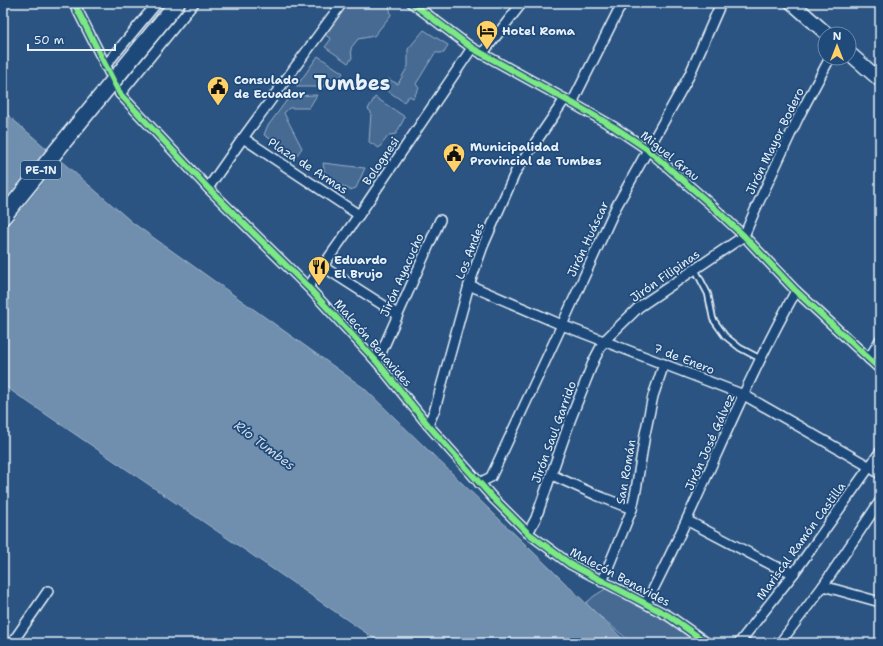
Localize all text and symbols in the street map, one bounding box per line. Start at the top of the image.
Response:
hotel icon: Hotel Roma [474,18,500,51]
place label: Hotel Roma [502,23,576,39]
scale bar [28,26,115,52]
north arrow [817,26,857,66]
text: N [833,29,842,44]
text: 50 m [34,32,64,48]
district label: Tumbes [314,70,390,96]
place label: Consulado de Ecuador [234,72,306,102]
public building icon: Consulado de Ecuador [205,74,231,107]
street label: Jirón Mayor Bodero [742,85,808,197]
street label: Miguel Grau [637,127,703,185]
street label: Plaza de Armas [265,134,351,198]
street label: Bolognesi [359,134,403,188]
place label: Municipalidad Provincial de Tumbes [470,139,602,169]
public building icon: Municipalidad Provincial de Tumbes [441,141,467,174]
road number: PE-1N [21,161,61,179]
street label: Jirón Huáscar [564,198,613,279]
street label: Los Andes [452,220,488,282]
street label: Jirón Ayacucho [376,231,428,319]
street label: Jirón Filipinas [627,246,703,306]
place label: Eduardo El Brujo [334,252,387,282]
restaurant icon: Eduardo El Brujo [306,254,332,287]
street label: Malecón Benavides [330,296,416,390]
street label: 7 de Enero [651,340,717,378]
street label: Jirón Saul Garrido [528,379,580,485]
street label: Jirón José Gálvez [681,391,739,493]
water label: Río Tumbes [231,417,299,474]
street label: San Román [612,438,640,506]
street label: Mariscal Ramón Castilla [753,479,849,603]
street label: Malecón Benavides [567,544,673,610]

